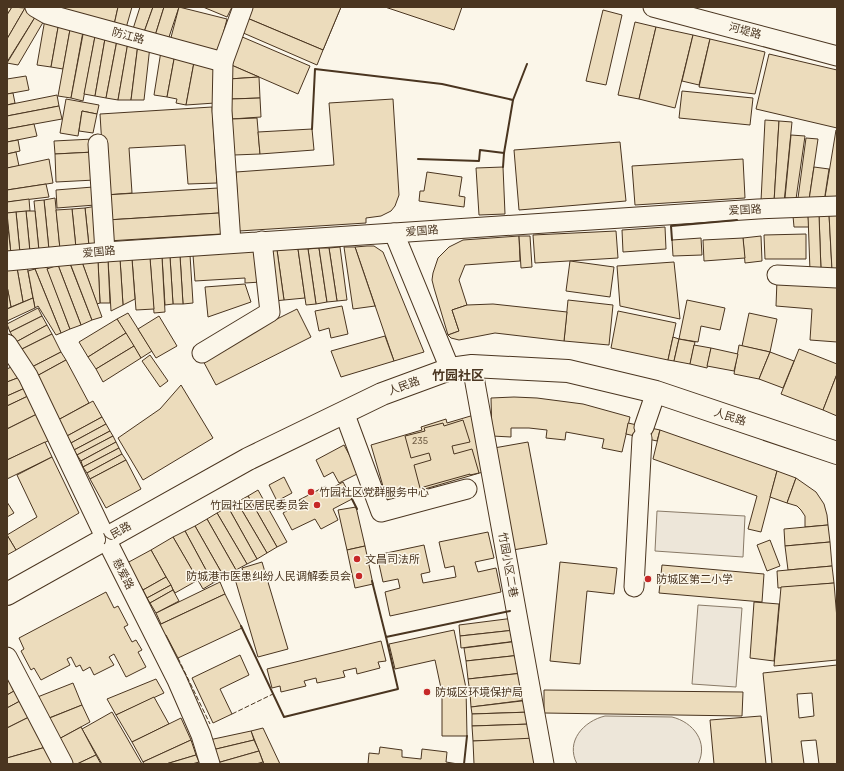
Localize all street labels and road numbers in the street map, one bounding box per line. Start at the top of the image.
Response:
street label: 河堤路 [727,20,763,42]
street label: 防江路 [110,25,146,47]
street label: 爱国路 [728,203,762,217]
street label: 爱国路 [405,223,439,239]
street label: 爱国路 [82,244,116,260]
street label: 人民路 [386,374,422,398]
street label: 人民路 [712,406,748,428]
street label: 人民路 [98,519,134,547]
street label: 竹园小区二巷 [496,531,520,599]
street label: 慈爱路 [110,556,136,592]

